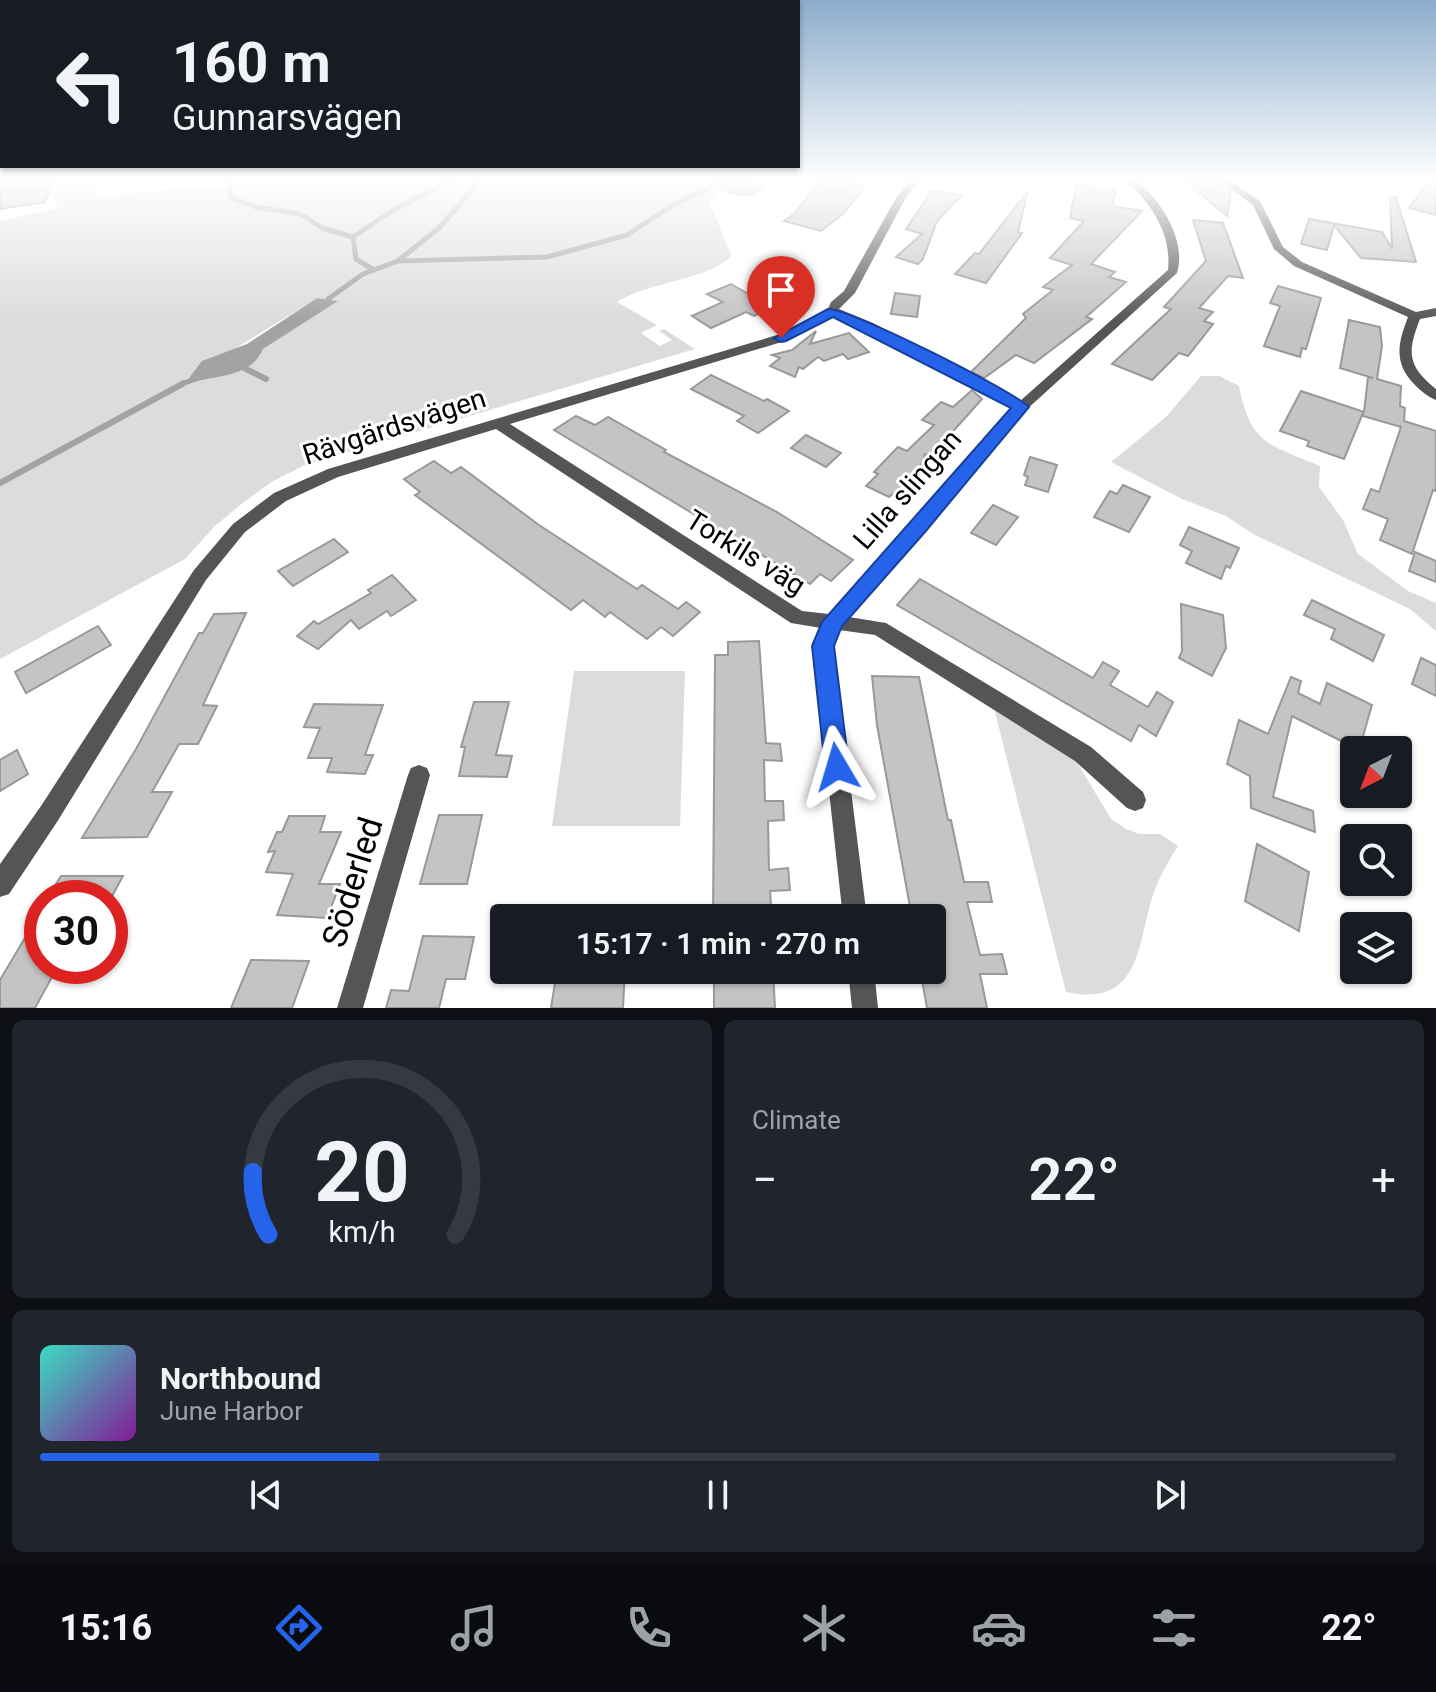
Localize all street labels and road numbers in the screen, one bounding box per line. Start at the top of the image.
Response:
street label: Rävgärdsvägen [298,381,490,472]
street label: Lilla slingan [846,423,968,556]
street label: Torkils väg [680,503,811,602]
street label: Söderled [313,812,391,952]

